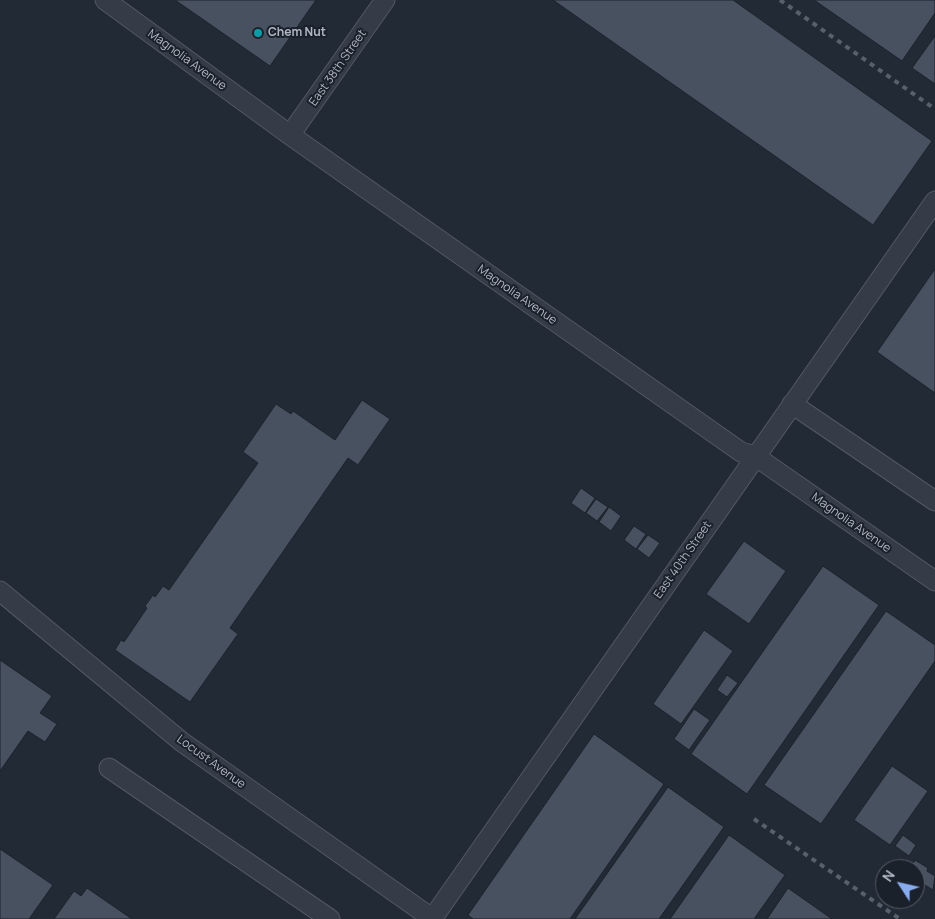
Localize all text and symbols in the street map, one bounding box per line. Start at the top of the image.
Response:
place label: Chem Nut [268,26,326,40]
street label: Magnolia Avenue [145,27,229,93]
marker: Chem Nut [252,27,264,39]
street label: East 38th Street [306,27,370,109]
street label: Magnolia Avenue [474,262,560,328]
street label: Magnolia Avenue [808,490,894,556]
street label: East 40th Street [651,519,715,601]
street label: Locust Avenue [174,732,248,792]
north arrow [875,859,925,909]
text: N [877,866,899,885]

